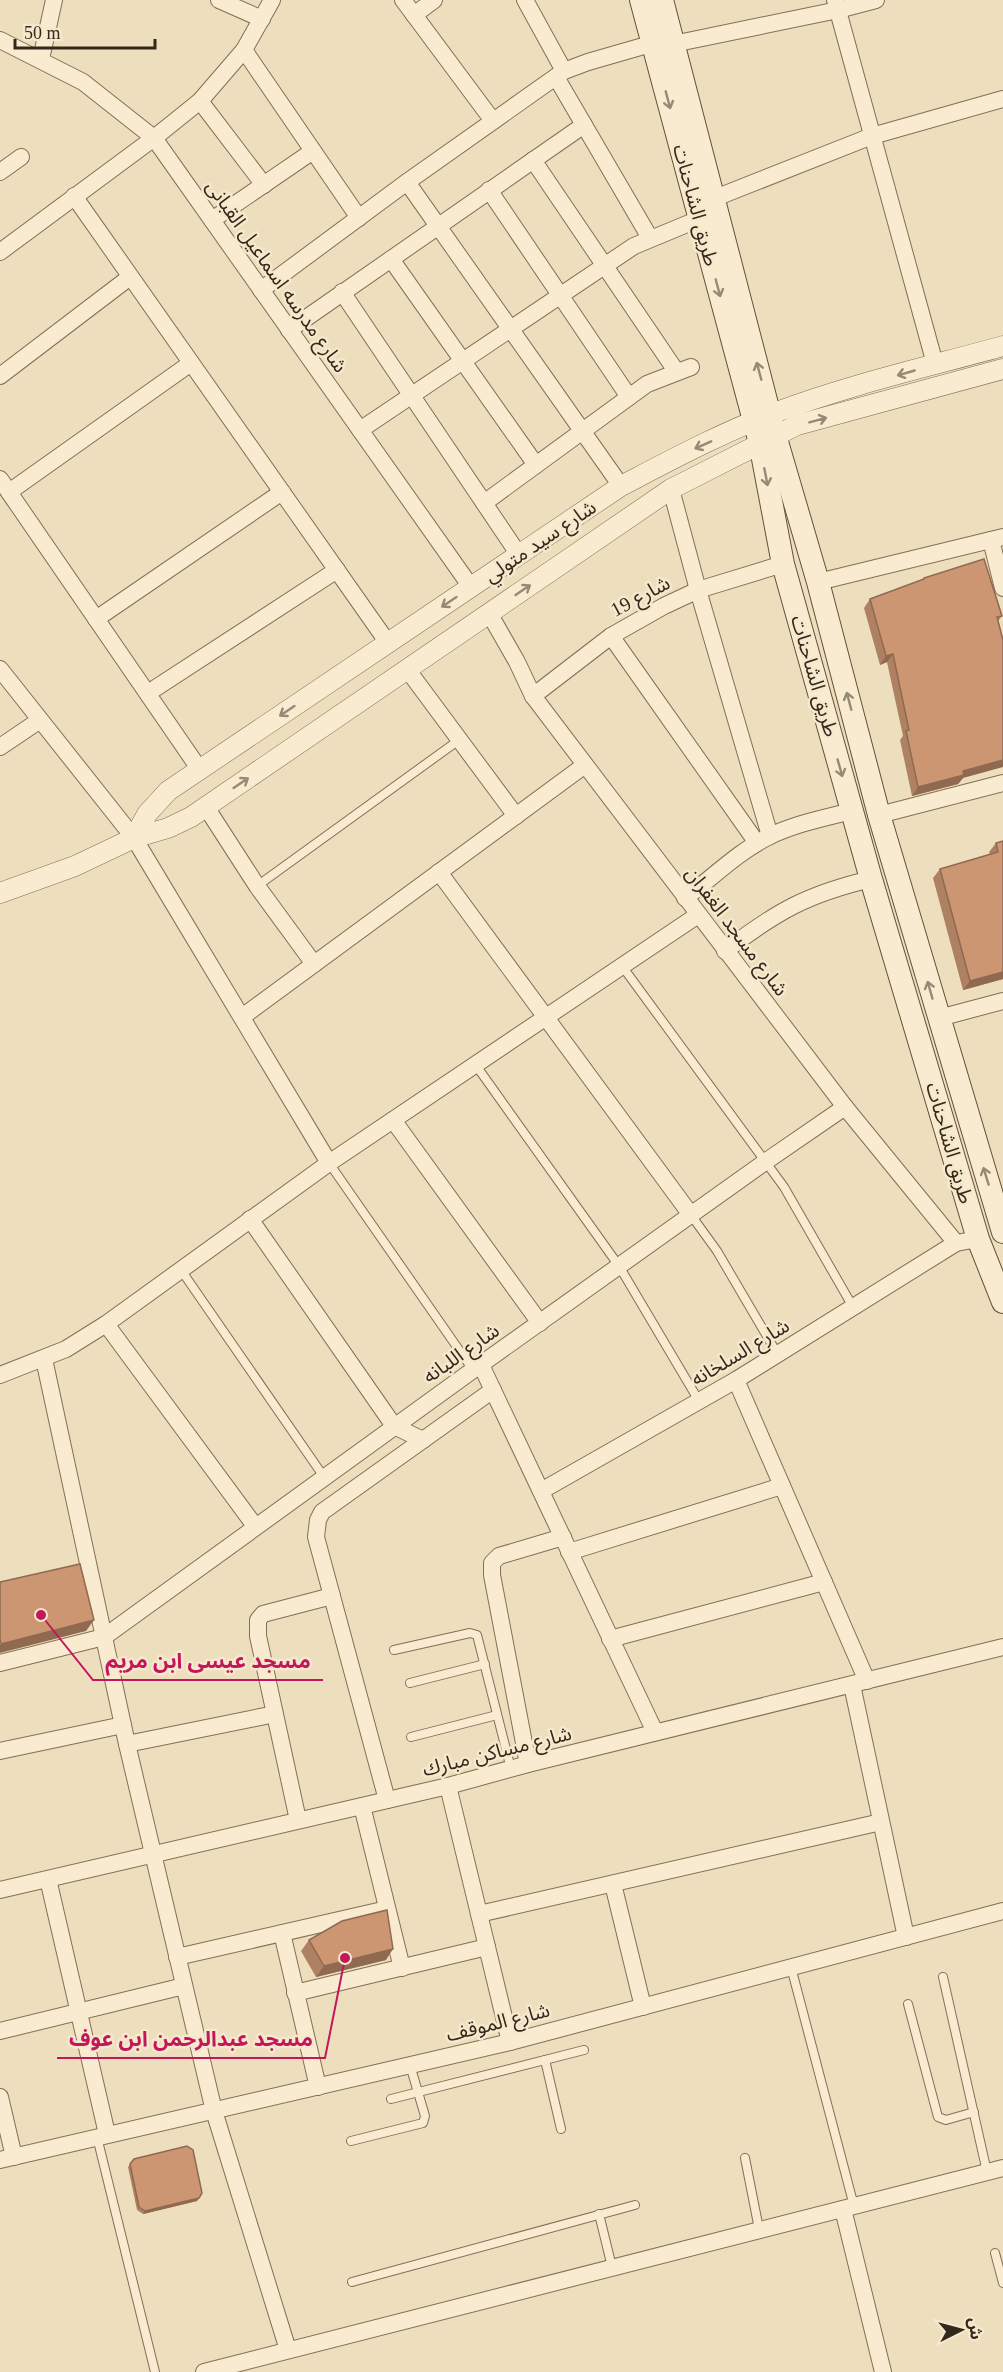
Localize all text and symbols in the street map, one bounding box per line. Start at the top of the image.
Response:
scale bar [15,12,154,50]
text: 50 m [24,23,61,43]
one-way arrow [663,90,675,109]
street label: طريق الشاحنات [667,142,723,269]
street label: شارع مدرسه اسماعيل القبانى [199,176,352,379]
one-way arrow [713,279,725,298]
one-way arrow [753,362,765,381]
one-way arrow [897,367,916,379]
one-way arrow [808,413,827,425]
one-way arrow [694,440,713,451]
one-way arrow [761,467,772,487]
street label: شارع سيد متولي [480,496,603,590]
street label: شارع 19 [607,571,675,624]
one-way arrow [514,584,531,596]
one-way arrow [440,596,457,609]
street label: طريق الشاحنات [785,613,843,740]
one-way arrow [843,692,854,711]
one-way arrow [278,705,295,718]
one-way arrow [835,758,847,777]
one-way arrow [232,777,249,789]
street label: شارع مسجد الغفران [678,862,793,1002]
one-way arrow [924,980,935,999]
street label: طريق الشاحنات [920,1080,978,1207]
one-way arrow [980,1167,991,1186]
street label: شارع السلخانه [687,1314,795,1393]
street label: شارع اللبانه [419,1319,506,1390]
callout: مسجد عيسى ابن مريم [93,1641,323,1680]
text: مسجد عيسى ابن مريم [105,1649,311,1676]
street label: شارع مساكن مبارك [420,1722,575,1784]
street label: شارع الموقف [444,1999,553,2049]
callout: مسجد عبدالرحمن ابن عوف [57,2019,325,2058]
text: مسجد عبدالرحمن ابن عوف [69,2027,313,2051]
north arrow [931,2300,991,2360]
text: ش [965,2317,985,2340]

